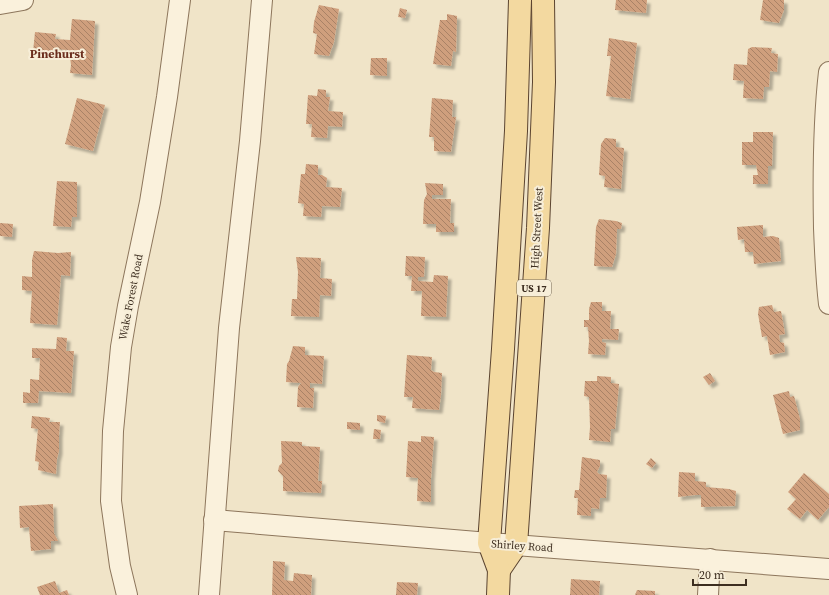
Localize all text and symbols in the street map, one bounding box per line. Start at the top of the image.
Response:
district label: Pinehurst [30,46,85,62]
street label: High Street West [527,187,547,269]
street label: Wake Forest Road [115,252,147,341]
road number: US 17 [517,280,551,296]
street label: Shirley Road [491,536,554,556]
scale bar [693,561,746,587]
text: 20 m [699,567,725,583]

